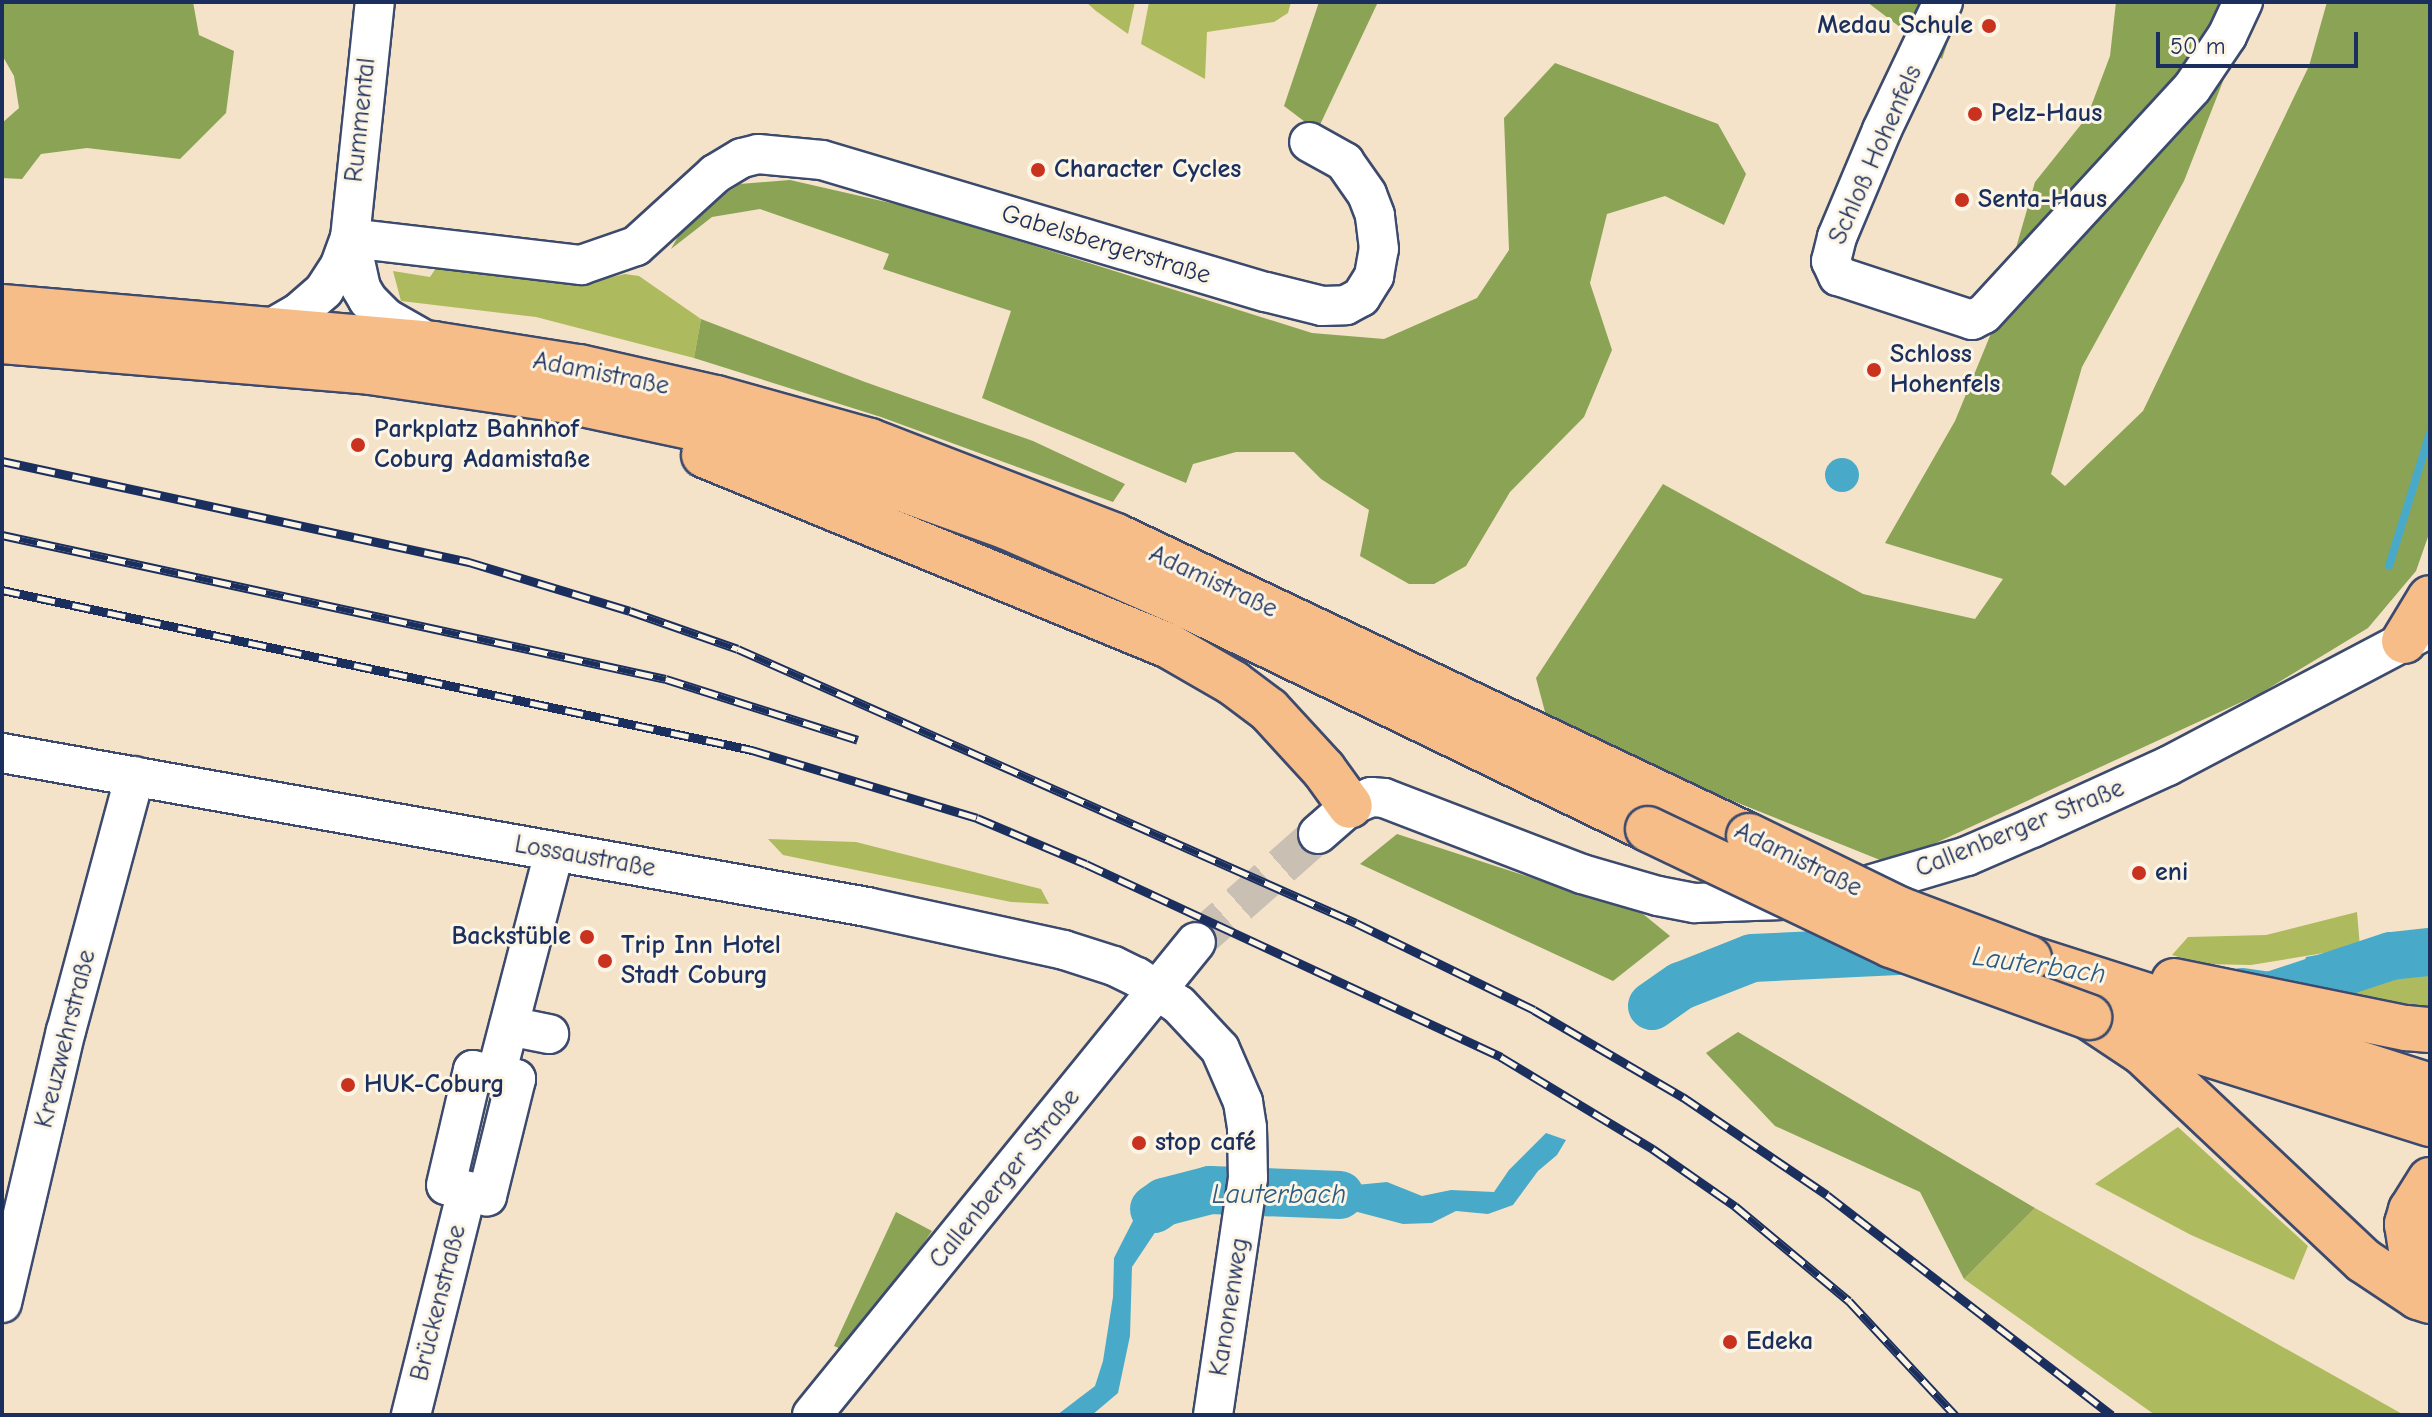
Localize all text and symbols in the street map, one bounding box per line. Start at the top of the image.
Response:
place label: Medau Schule [1817,10,1973,42]
scale bar [2160,16,2362,66]
marker: Medau Schule [1980,17,1998,35]
text: 50 m [2170,32,2226,60]
street label: Rummental [339,56,383,184]
street label: Schloß Hohenfels [1823,61,1929,249]
place label: Pelz-Haus [1991,98,2102,130]
marker: Pelz-Haus [1966,105,1984,123]
place label: Character Cycles [1054,154,1241,186]
marker: Character Cycles [1029,161,1047,179]
place label: Senta-Haus [1978,184,2107,216]
marker: Senta-Haus [1953,191,1971,209]
street label: Gabelsbergerstraße [998,198,1214,292]
place label: Schloss Hohenfels [1890,339,2000,400]
street label: Adamistraße [530,346,672,402]
marker: Schloss Hohenfels [1865,361,1883,379]
place label: Parkplatz Bahnhof Coburg Adamistaße [374,414,590,476]
marker: Parkplatz Bahnhof Coburg Adamistaße [349,436,367,454]
street label: Adamistraße [1144,539,1282,625]
street label: Callenberger Straße [1911,773,2129,885]
street label: Adamistraße [1729,816,1867,904]
street label: Lossaustraße [512,829,658,885]
place label: eni [2155,857,2188,889]
marker: eni [2130,864,2148,882]
place label: Backstüble [451,921,571,953]
marker: Backstüble [578,928,596,946]
place label: Trip Inn Hotel Stadt Coburg [621,930,781,992]
water label: Lauterbach [1970,939,2108,991]
street label: Kreuzwehrstraße [29,947,103,1131]
marker: Trip Inn Hotel Stadt Coburg [596,952,614,970]
place label: HUK-Coburg [364,1069,505,1101]
marker: HUK-Coburg [339,1076,357,1094]
street label: Callenberger Straße [923,1083,1087,1275]
place label: stop café [1155,1127,1256,1159]
marker: stop café [1130,1134,1148,1152]
water label: Lauterbach [1212,1177,1346,1211]
street label: Brückenstraße [405,1222,473,1384]
street label: Kanonenweg [1204,1236,1256,1378]
place label: Edeka [1746,1326,1813,1358]
marker: Edeka [1721,1333,1739,1351]

